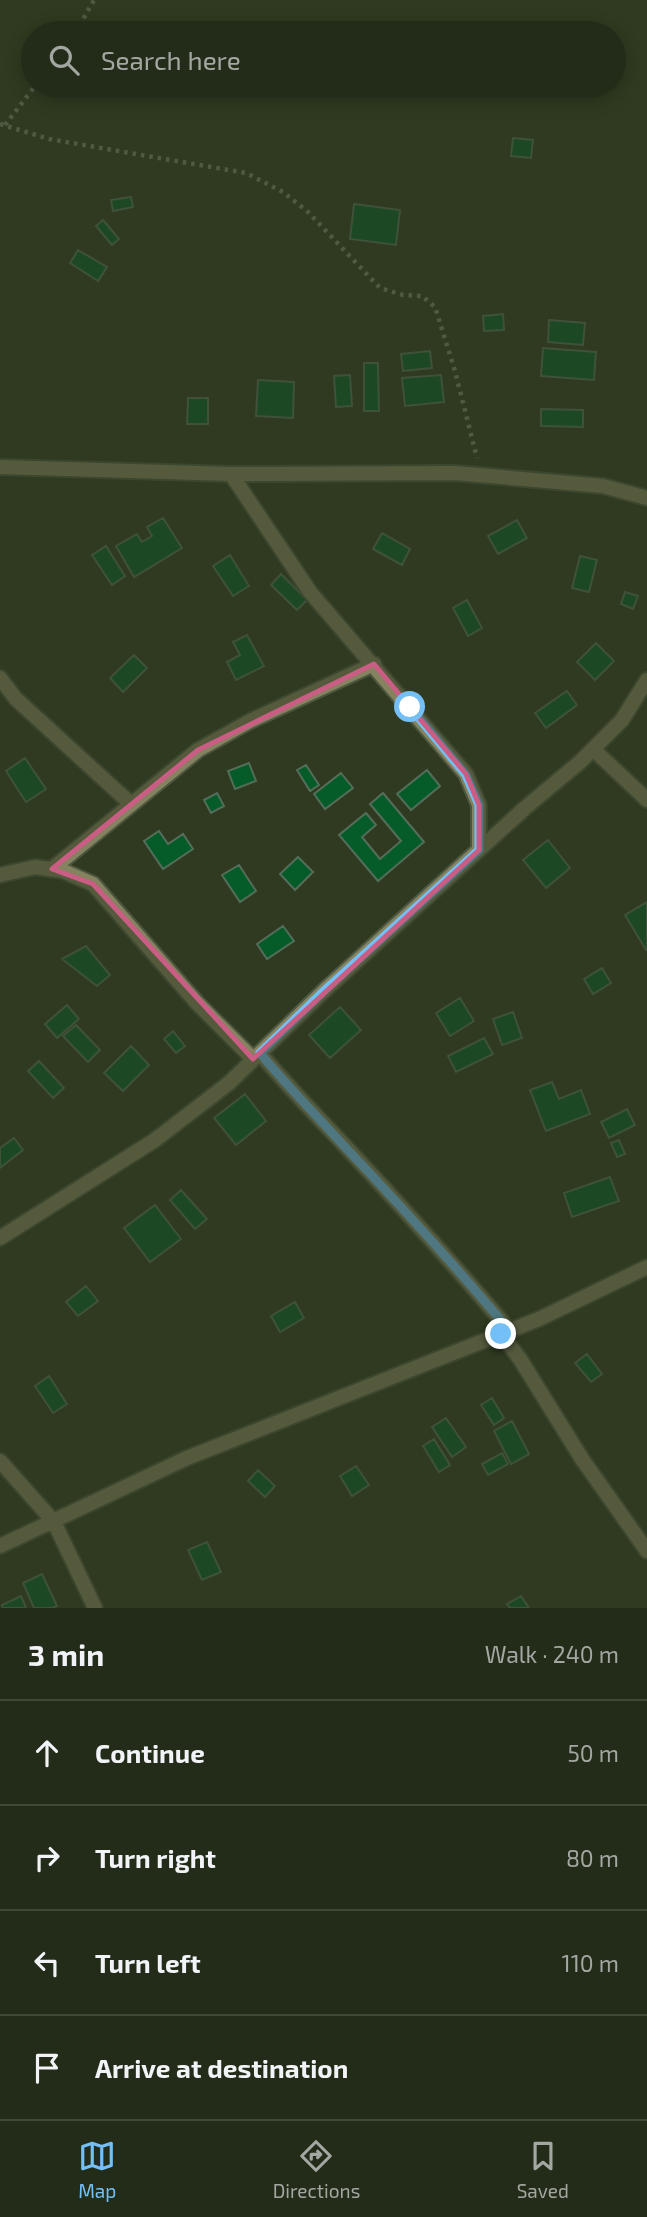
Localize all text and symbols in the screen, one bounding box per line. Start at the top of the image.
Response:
search box [21,21,626,98]
icon: search [45,41,83,79]
text: Search here [101,44,241,75]
route start [394,691,425,722]
route end [485,1318,516,1349]
text: 3 min [28,1636,104,1672]
text: Walk · 240 m [485,1640,619,1668]
icon: ahead [28,1734,66,1772]
text: Continue [95,1737,205,1768]
text: 50 m [568,1739,619,1767]
icon: right [28,1839,66,1877]
text: Turn right [95,1842,216,1873]
text: 80 m [566,1844,619,1872]
icon: left [28,1944,66,1982]
text: Turn left [95,1947,201,1978]
text: 110 m [562,1949,619,1977]
icon: arrive [28,2049,66,2087]
text: Arrive at destination [95,2052,348,2083]
tab: Map [78,2137,116,2202]
tab: Directions [273,2137,360,2202]
tab: Saved [517,2137,569,2202]

